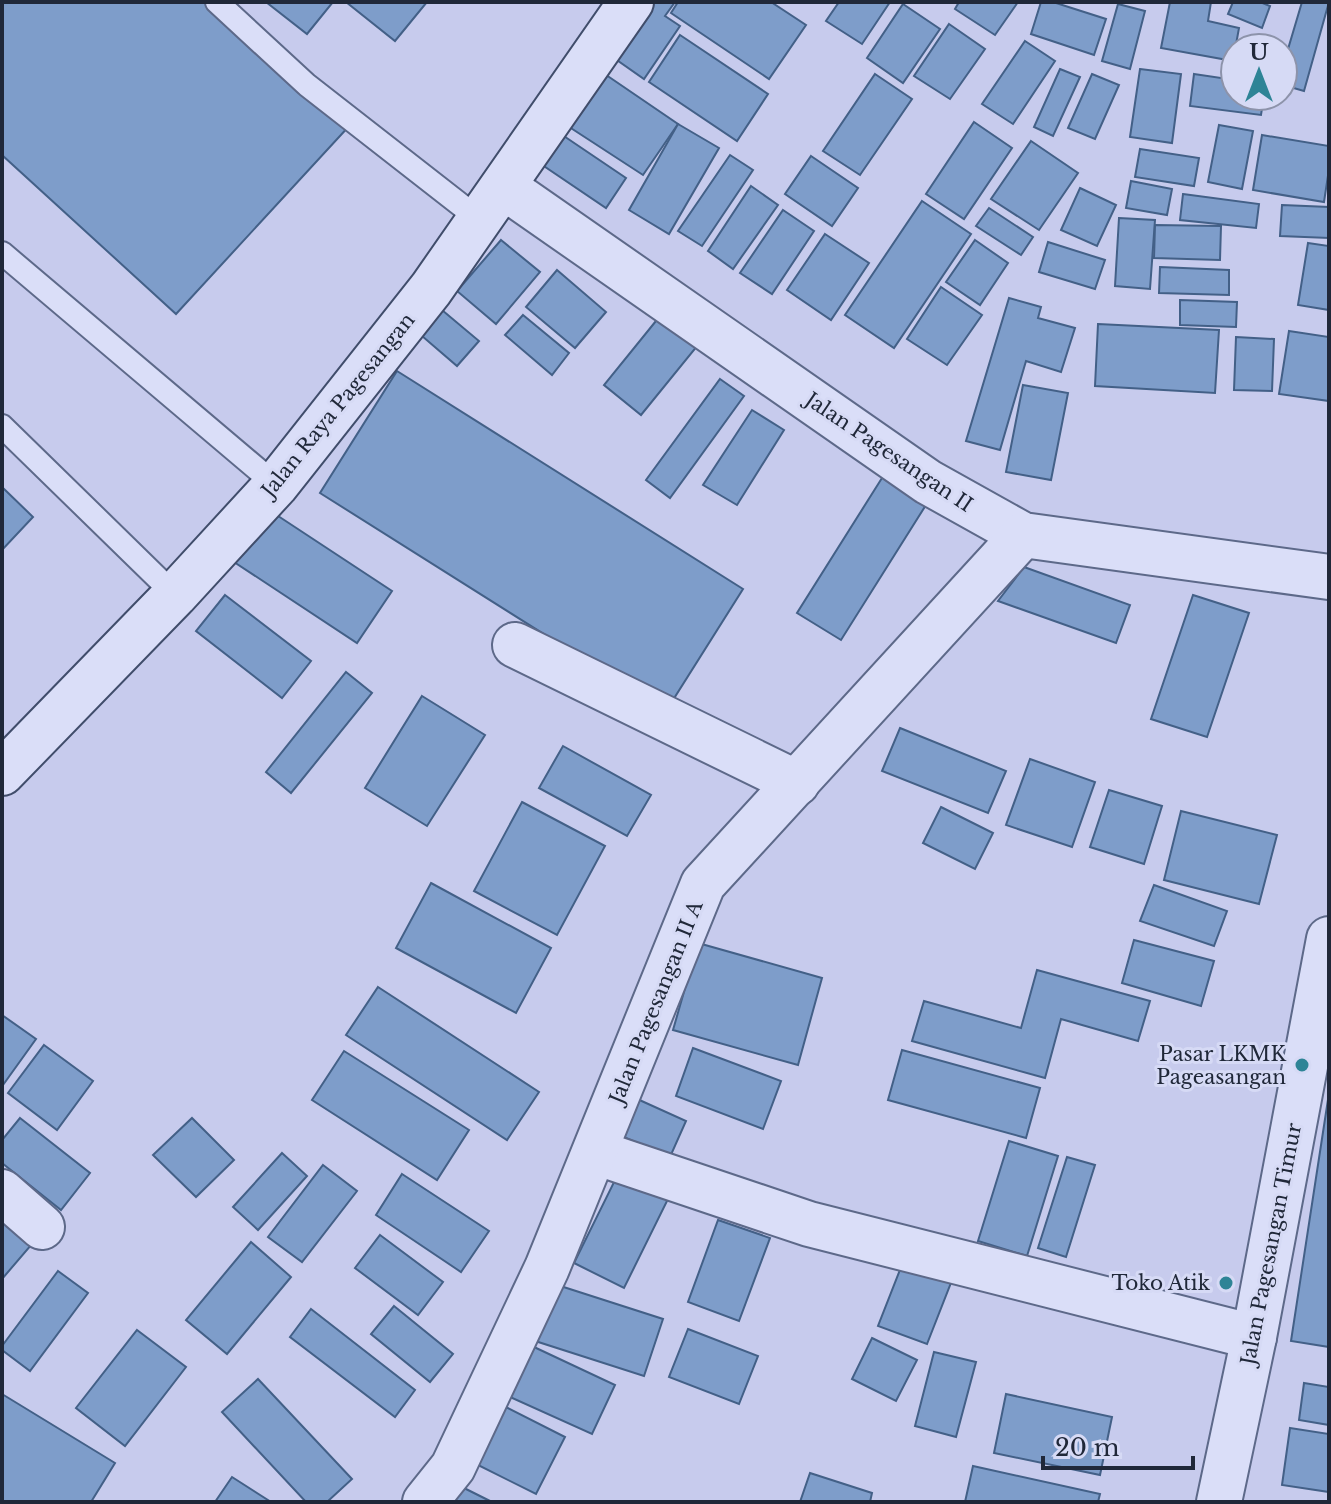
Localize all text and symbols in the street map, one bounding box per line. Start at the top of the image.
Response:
north arrow [1219,32,1299,112]
text: U [1249,39,1269,66]
street label: Jalan Raya Pagesangan [255,308,420,504]
street label: Jalan Pagesangan II [798,385,977,517]
street label: Jalan Pagesangan II A [603,896,708,1110]
place label: Pasar LKMK Pageasangan [1156,1042,1286,1089]
marker: Pasar LKMK Pageasangan [1293,1056,1311,1074]
street label: Jalan Pagesangan Timur [1235,1121,1306,1370]
place label: Toko Atik [1111,1271,1211,1295]
marker: Toko Atik [1217,1274,1235,1292]
scale bar [1043,1420,1193,1470]
text: 20 m [1055,1433,1120,1462]

